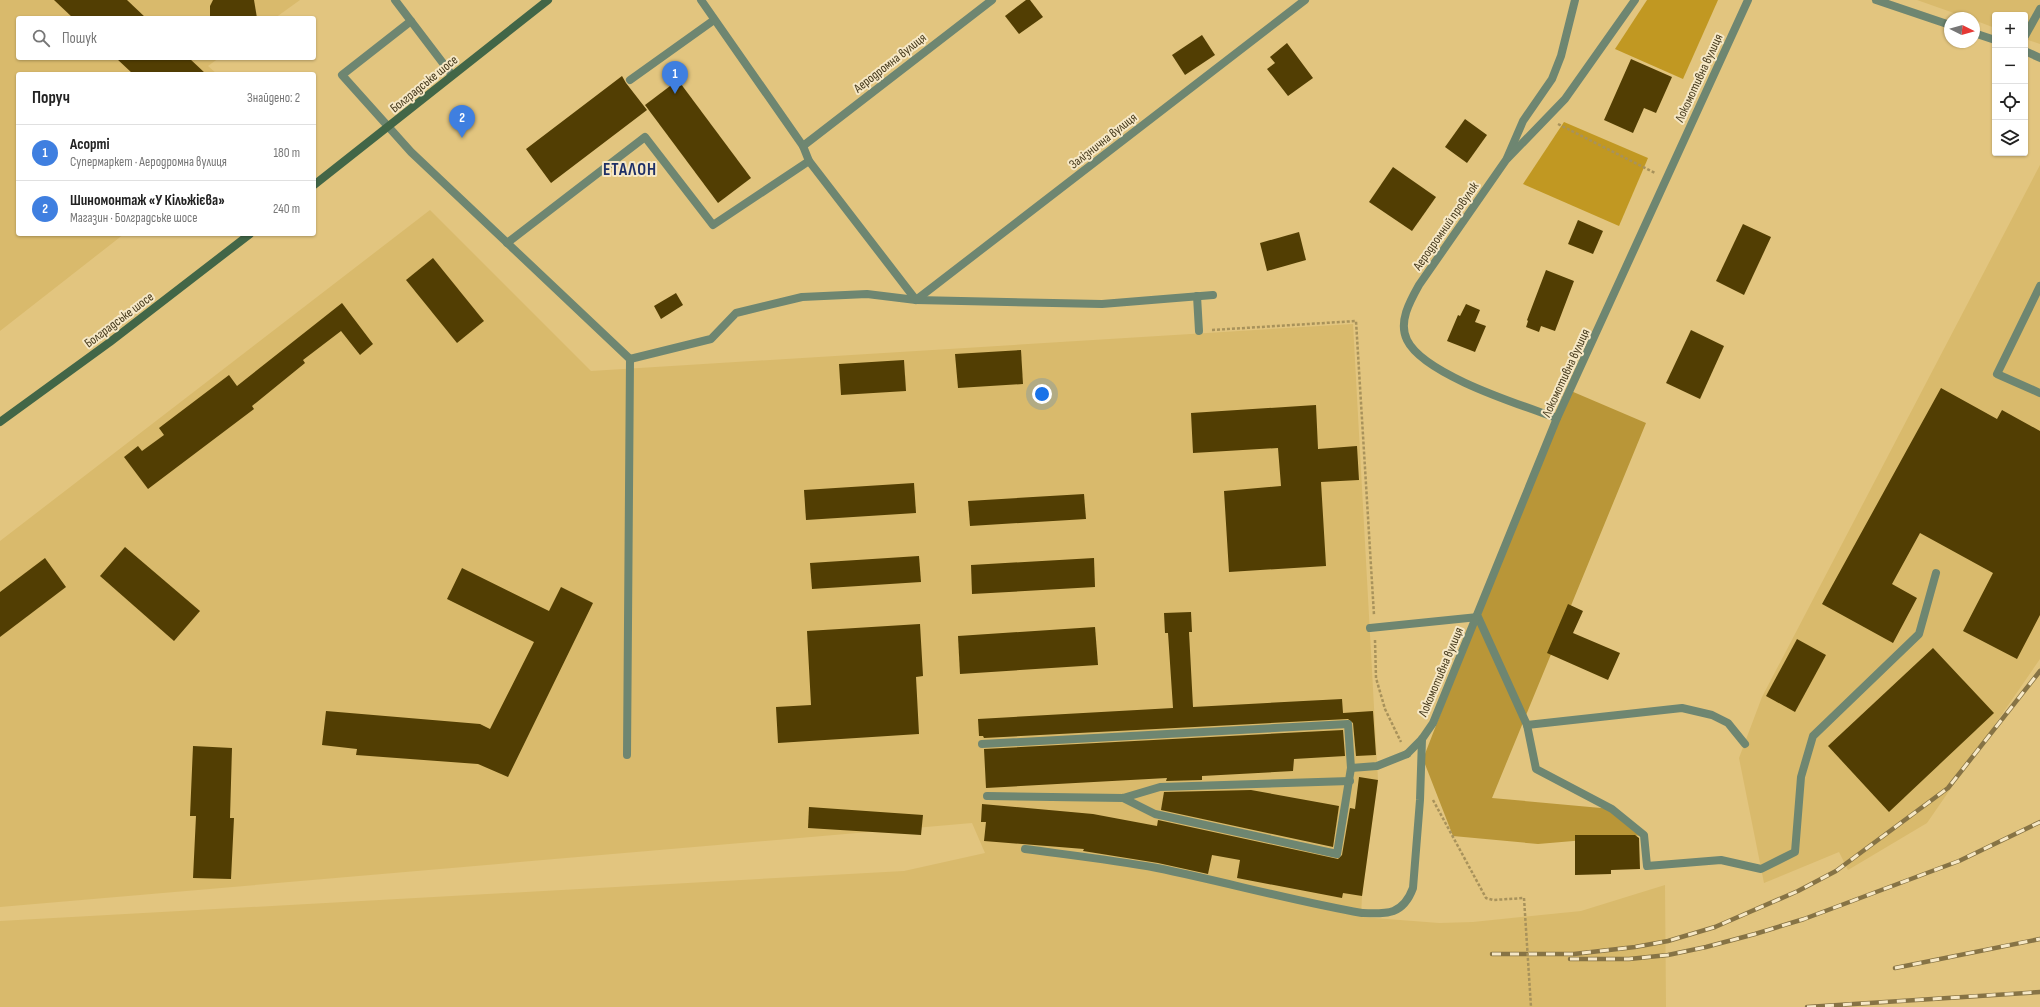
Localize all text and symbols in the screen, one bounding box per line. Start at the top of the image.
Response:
north arrow [1944,12,1980,48]
map controls [1992,12,2028,156]
button: + [1992,12,2028,48]
search box [16,16,316,60]
icon: search [30,27,52,49]
text: Пошук [62,29,97,48]
street label: Аеродромна вулиця [850,30,929,97]
street label: Локомотивна вулиця [1671,31,1726,126]
button: − [1992,48,2028,84]
street label: Болградське шосе [387,52,461,116]
pin: 1 [662,61,688,94]
button: locate [1992,84,2028,120]
text: Поруч [32,88,70,108]
text: Знайдено: 2 [247,90,300,106]
pin: 2 [449,105,475,138]
street label: Залізнична вулиця [1066,109,1140,173]
button: layers [1992,120,2028,156]
text: Асорті [70,135,110,154]
text: 1 [42,145,48,161]
text: 180 m [274,145,300,161]
text: Супермаркет · Аеродромна вулиця [70,154,227,170]
district label: ЕТАЛОН [603,160,657,180]
street label: Аеродромний провулок [1409,179,1482,274]
text: Шиномонтаж «У Кільжієва» [70,191,225,210]
text: 2 [42,201,48,217]
text: 240 m [273,201,300,217]
text: Магазин · Болградське шосе [70,210,197,226]
street label: Болградське шосе [81,289,157,351]
street label: Локомотивна вулиця [1538,326,1593,421]
your location [1032,384,1052,404]
street label: Локомотивна вулиця [1415,625,1467,720]

